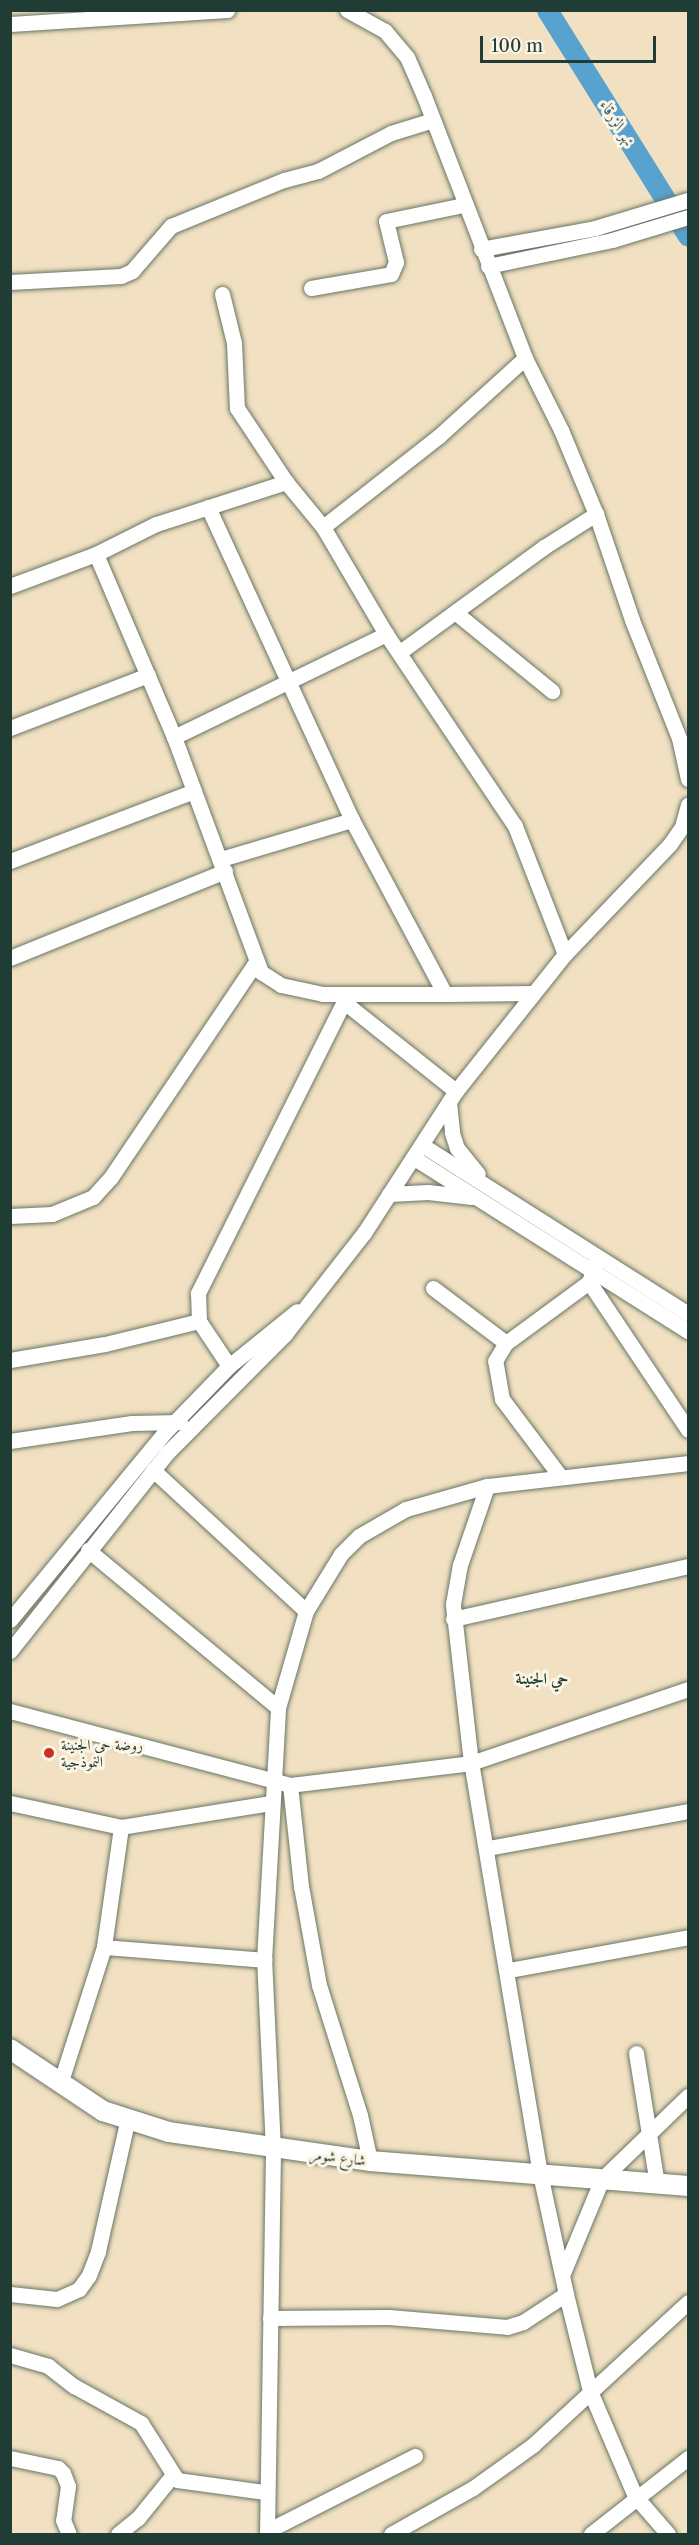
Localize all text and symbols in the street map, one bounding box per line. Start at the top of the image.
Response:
scale bar [483,24,658,62]
text: 100 m [491,35,543,57]
water label: نهر الزرقاء [596,96,640,150]
district label: حي الجنينة [516,1668,568,1688]
place label: روضة حي الجنينة النموذجية [61,1735,143,1770]
marker: روضة حي الجنينة النموذجية [42,1746,56,1760]
street label: شارع شومر [309,2145,367,2169]

